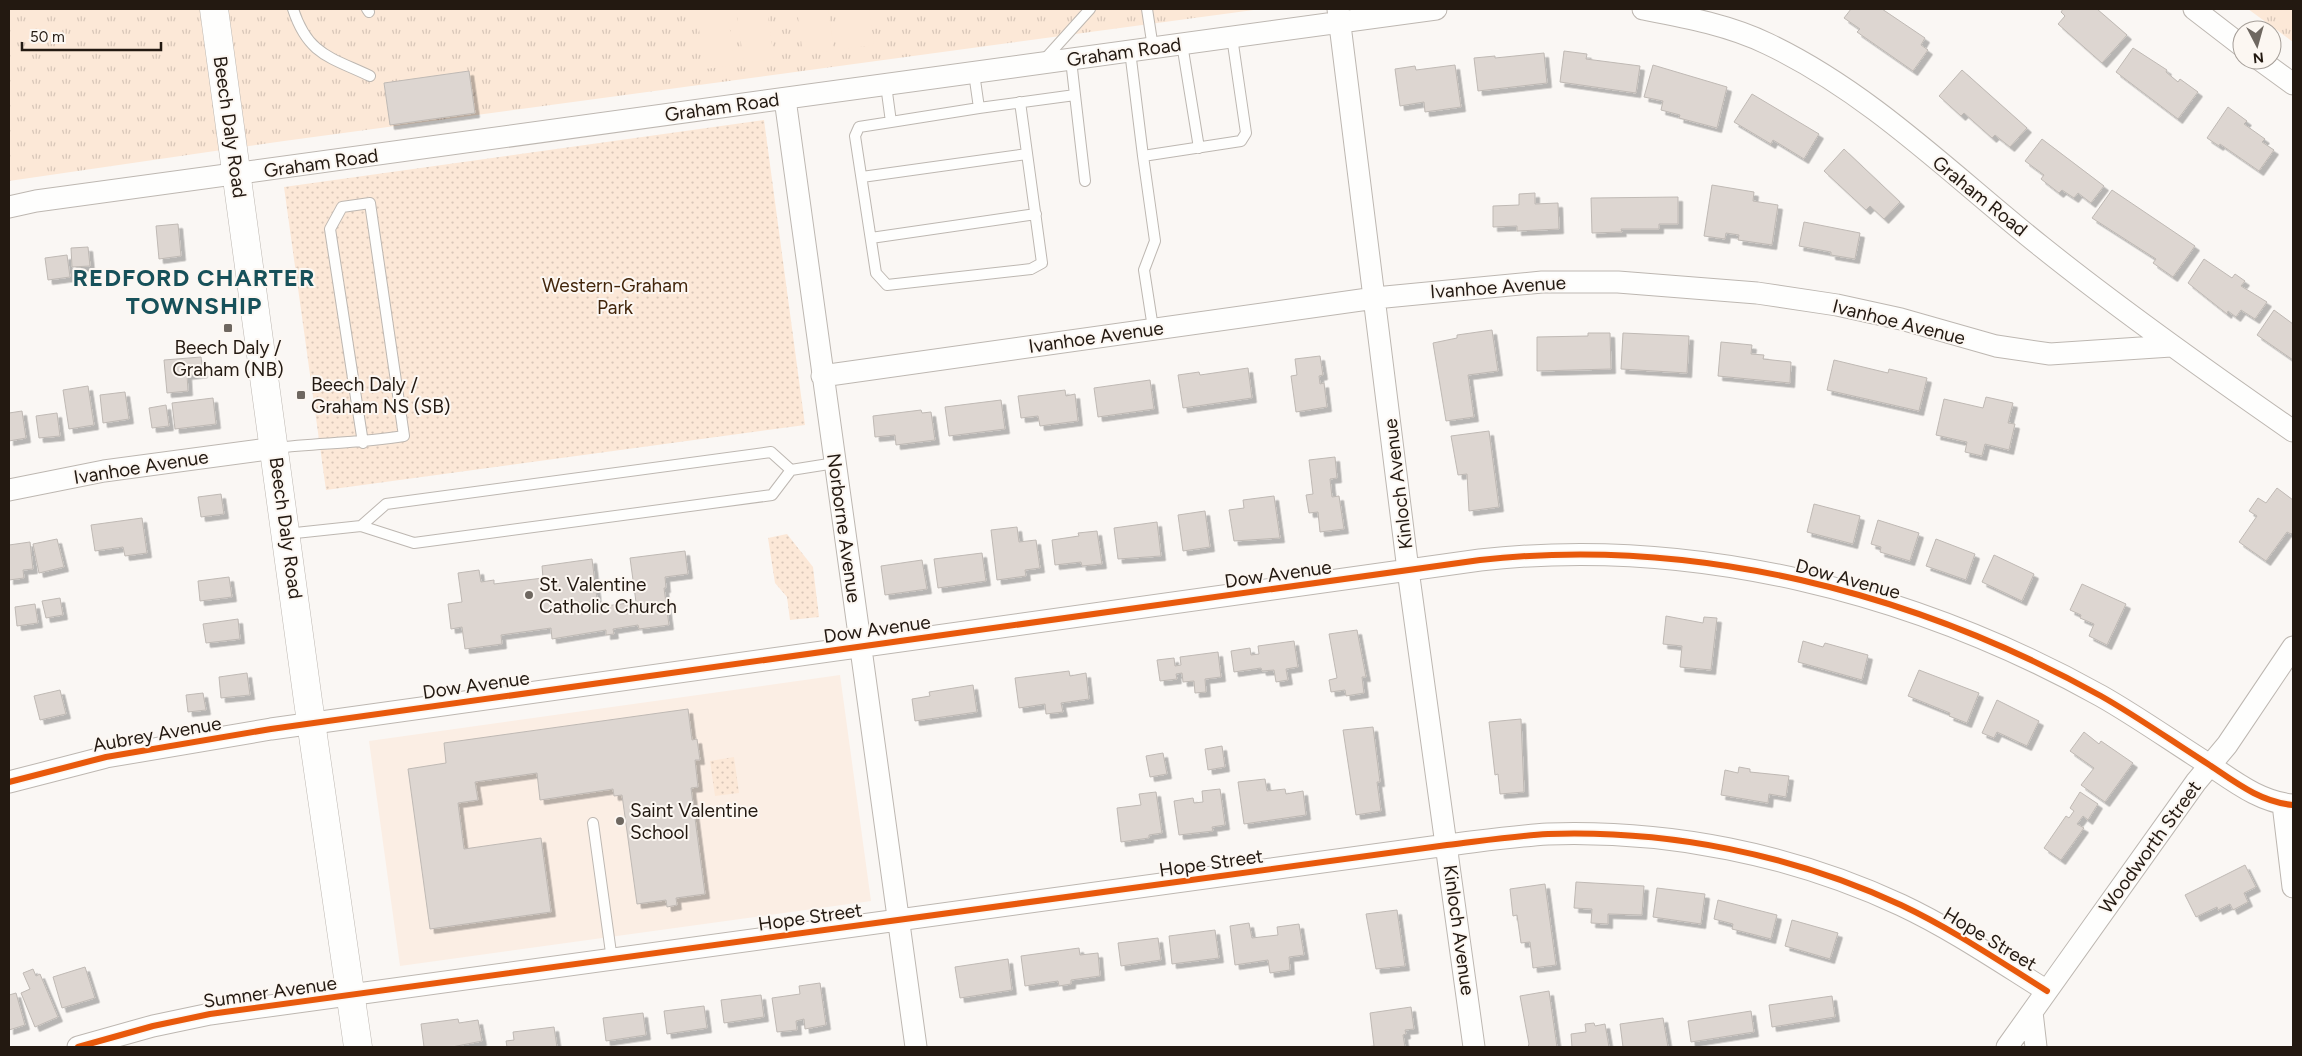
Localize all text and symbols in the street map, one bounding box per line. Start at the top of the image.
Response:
scale bar [22,20,161,52]
north arrow [2232,20,2282,70]
text: 50 m [30,28,65,46]
street label: Graham Road [1065,33,1183,71]
text: N [2252,48,2265,66]
street label: Beech Daly Road [209,54,251,200]
street label: Graham Road [663,88,781,126]
street label: Graham Road [262,144,380,182]
street label: Graham Road [1928,151,2032,241]
district label: REDFORD CHARTER TOWNSHIP [73,263,315,320]
street label: Ivanhoe Avenue [1429,271,1567,303]
park label: Western-Graham Park [542,274,688,319]
street label: Ivanhoe Avenue [1830,294,1968,350]
street label: Ivanhoe Avenue [1027,316,1165,358]
marker: Beech Daly / Graham (NB) [222,322,234,334]
place label: Beech Daly / Graham (NB) [172,336,284,381]
place label: Beech Daly / Graham NS (SB) [311,373,450,418]
marker: Beech Daly / Graham NS (SB) [295,389,307,401]
street label: Kinloch Avenue [1379,417,1417,551]
street label: Ivanhoe Avenue [72,445,210,489]
street label: Norborne Avenue [822,452,866,604]
street label: Beech Daly Road [265,455,307,601]
street label: Dow Avenue [1793,554,1903,604]
street label: Dow Avenue [1223,555,1333,593]
place label: St. Valentine Catholic Church [539,573,677,618]
marker: St. Valentine Catholic Church [523,589,535,601]
street label: Dow Avenue [822,610,932,648]
street label: Dow Avenue [421,666,531,704]
street label: Aubrey Avenue [91,711,223,757]
street label: Woodworth Street [2094,776,2206,918]
place label: Saint Valentine School [630,799,758,844]
marker: Saint Valentine School [614,815,626,827]
street label: Hope Street [1158,844,1264,882]
street label: Kinloch Avenue [1438,863,1480,997]
street label: Hope Street [757,898,863,936]
street label: Hope Street [1939,902,2041,976]
street label: Sumner Avenue [202,971,338,1013]

